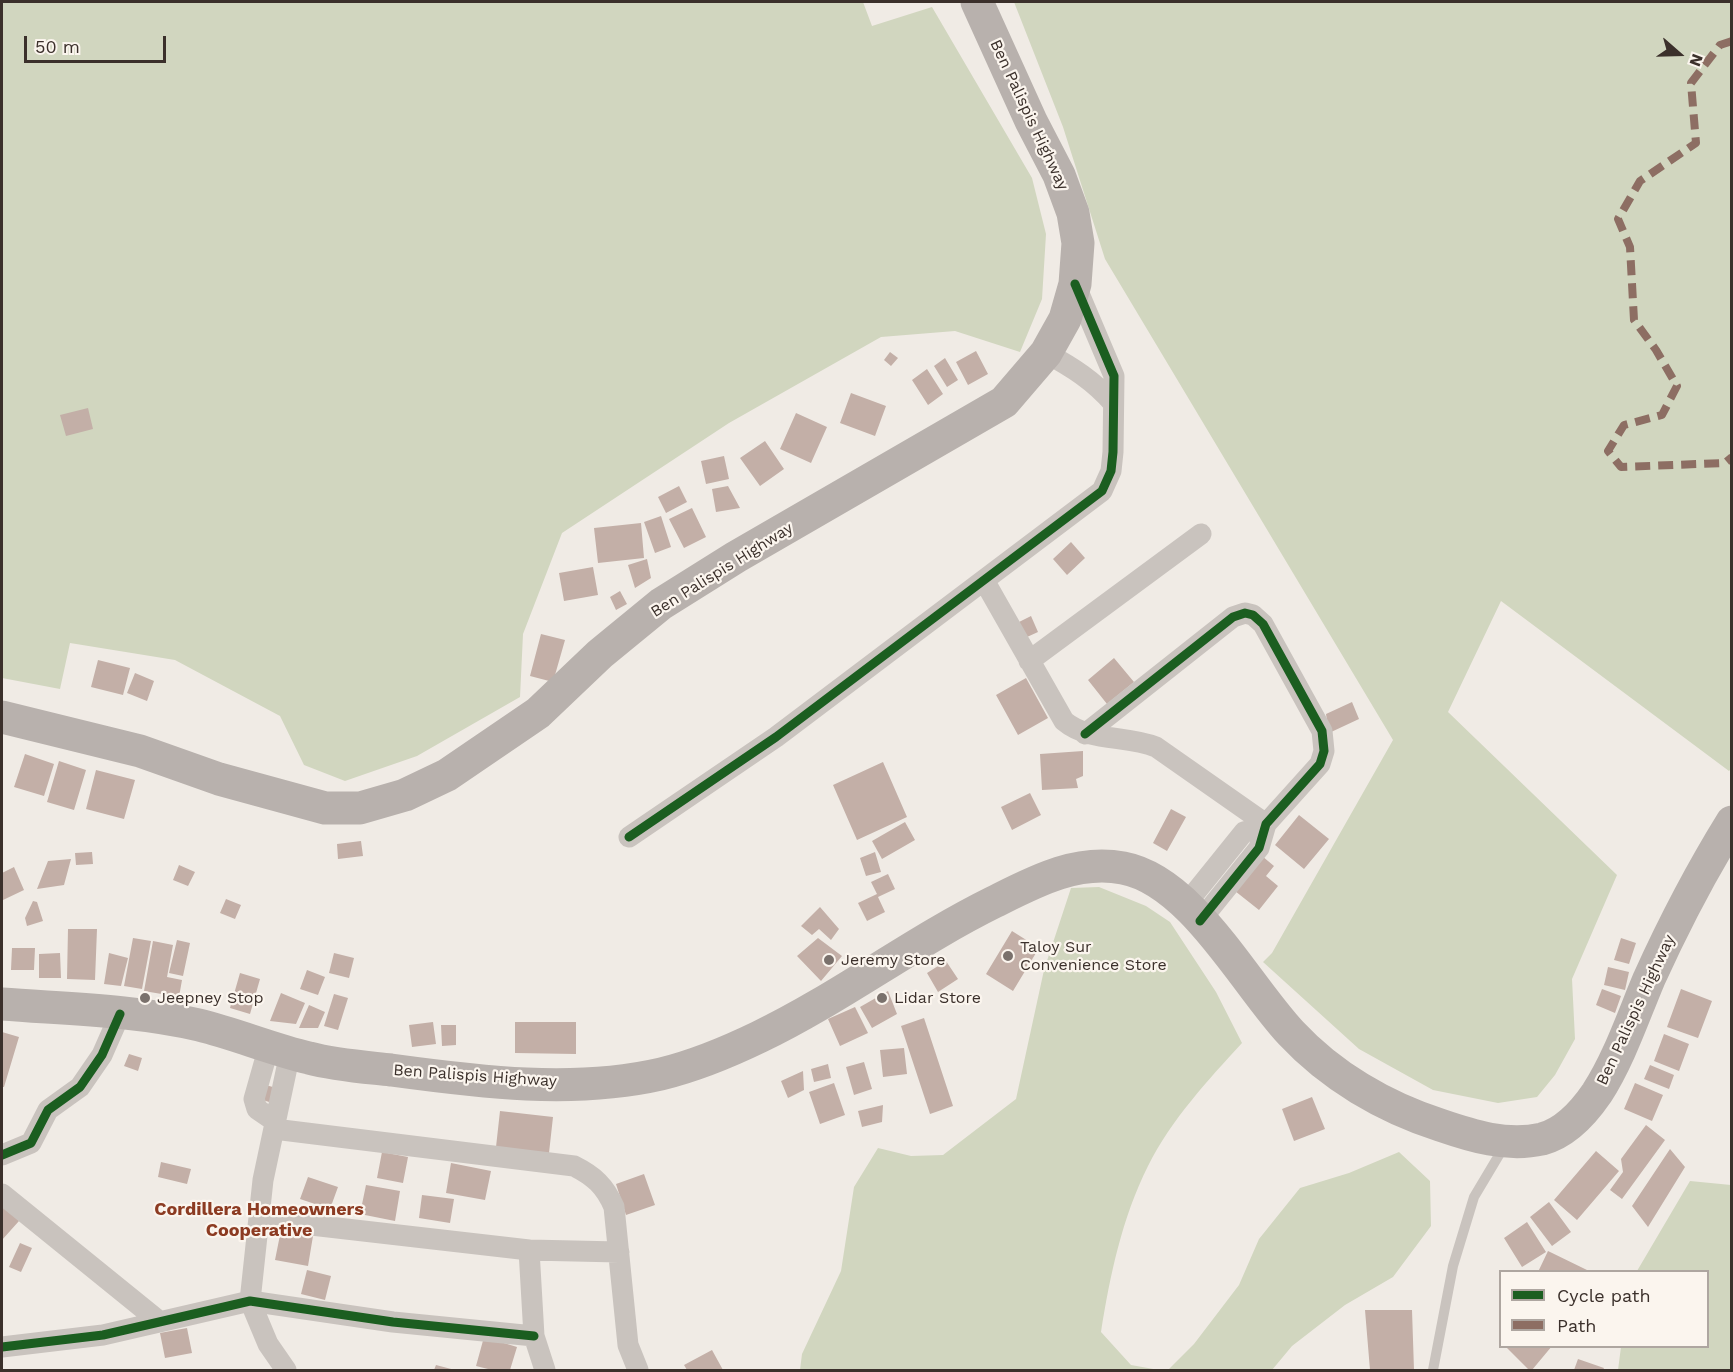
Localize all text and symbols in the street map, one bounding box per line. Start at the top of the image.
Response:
scale bar [27,24,170,62]
north arrow [1649,24,1709,84]
text: 50 m [35,36,80,57]
street label: Ben Palispis Highway [986,37,1072,193]
text: N [1685,51,1707,69]
street label: Ben Palispis Highway [647,518,797,622]
street label: Ben Palispis Highway [1593,932,1679,1088]
place label: Taloy Sur Convenience Store [1020,937,1167,975]
marker: Taloy Sur Convenience Store [1001,949,1015,963]
place label: Jeremy Store [841,950,945,970]
marker: Jeremy Store [822,953,836,967]
place label: Jeepney Stop [157,988,263,1008]
place label: Lidar Store [894,988,981,1008]
marker: Jeepney Stop [138,991,152,1005]
marker: Lidar Store [875,991,889,1005]
street label: Ben Palispis Highway [393,1061,557,1091]
district label: Cordillera Homeowners Cooperative [154,1199,364,1242]
legend [1499,1270,1709,1348]
text: Cycle path [1557,1285,1651,1306]
text: Path [1557,1315,1597,1336]

